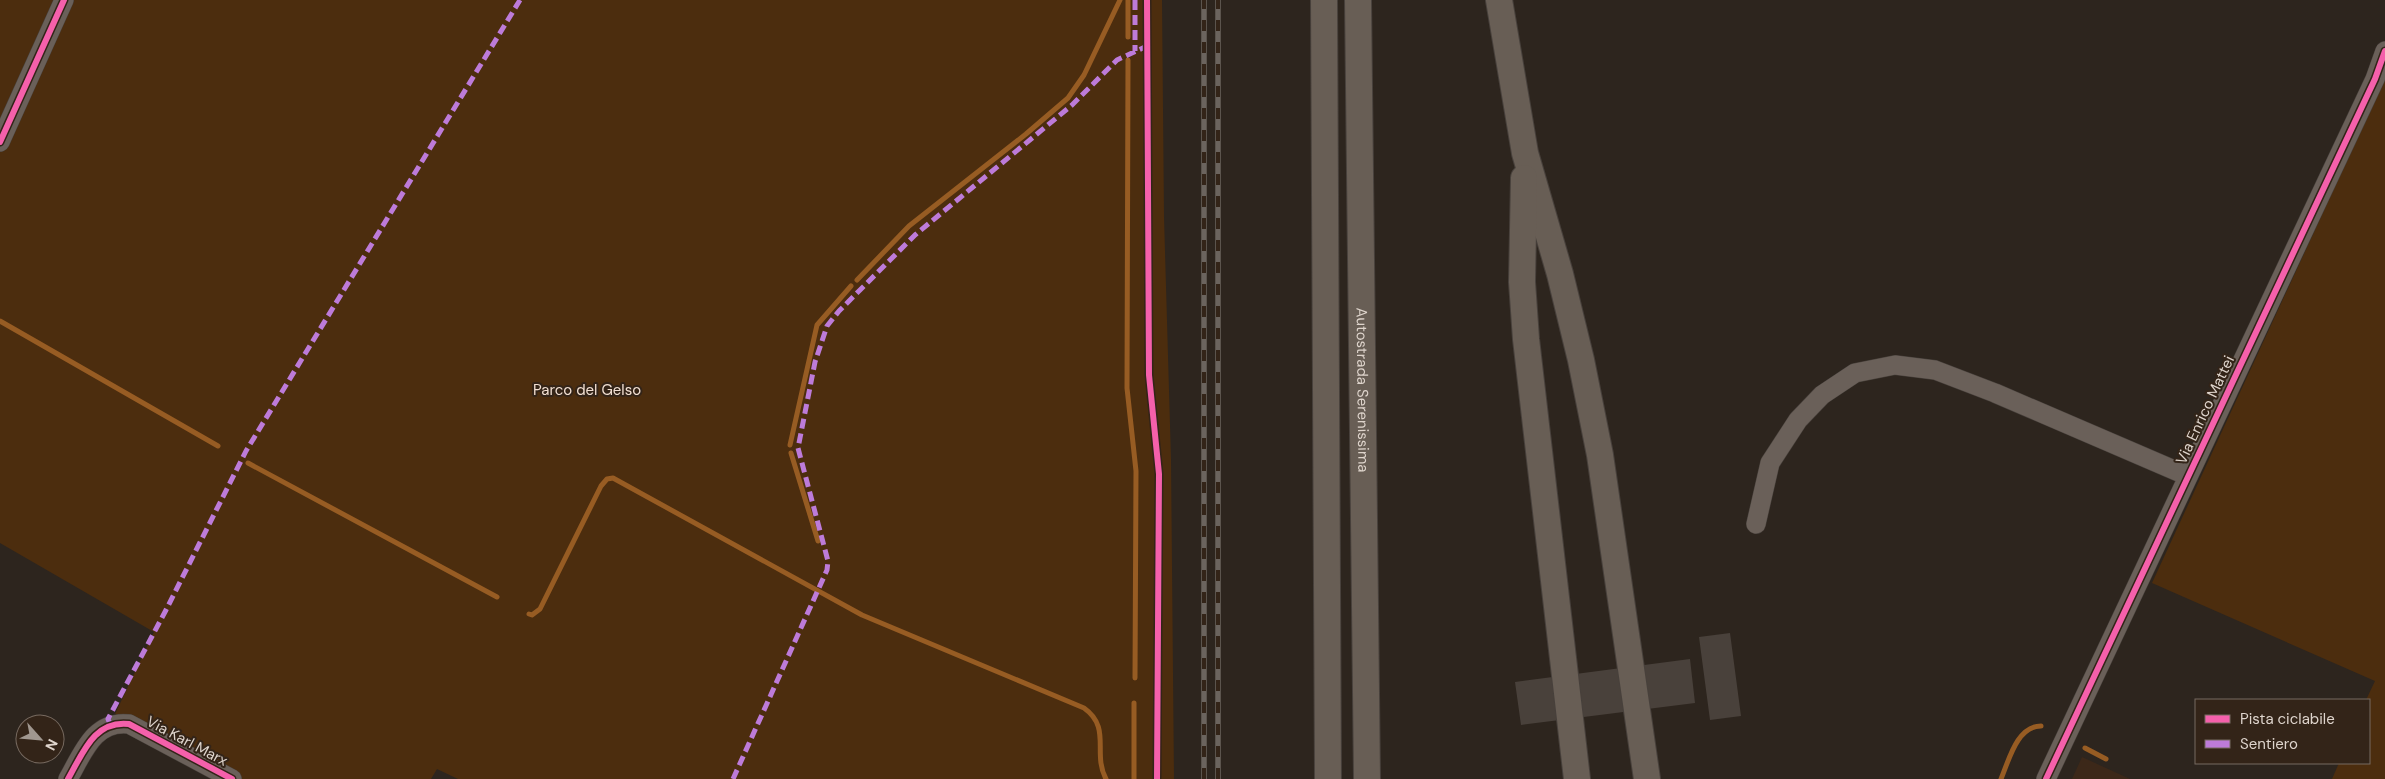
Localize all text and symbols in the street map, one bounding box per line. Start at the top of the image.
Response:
street label: Autostrada Serenissima [1352,307,1373,473]
street label: Via Enrico Mattei [2171,352,2239,468]
park label: Parco del Gelso [533,380,641,400]
legend [2195,699,2370,764]
text: Pista ciclabile [2240,709,2335,729]
street label: Via Karl Marx [143,711,231,771]
north arrow [15,714,65,764]
text: Sentiero [2240,734,2298,754]
text: N [41,736,62,754]

